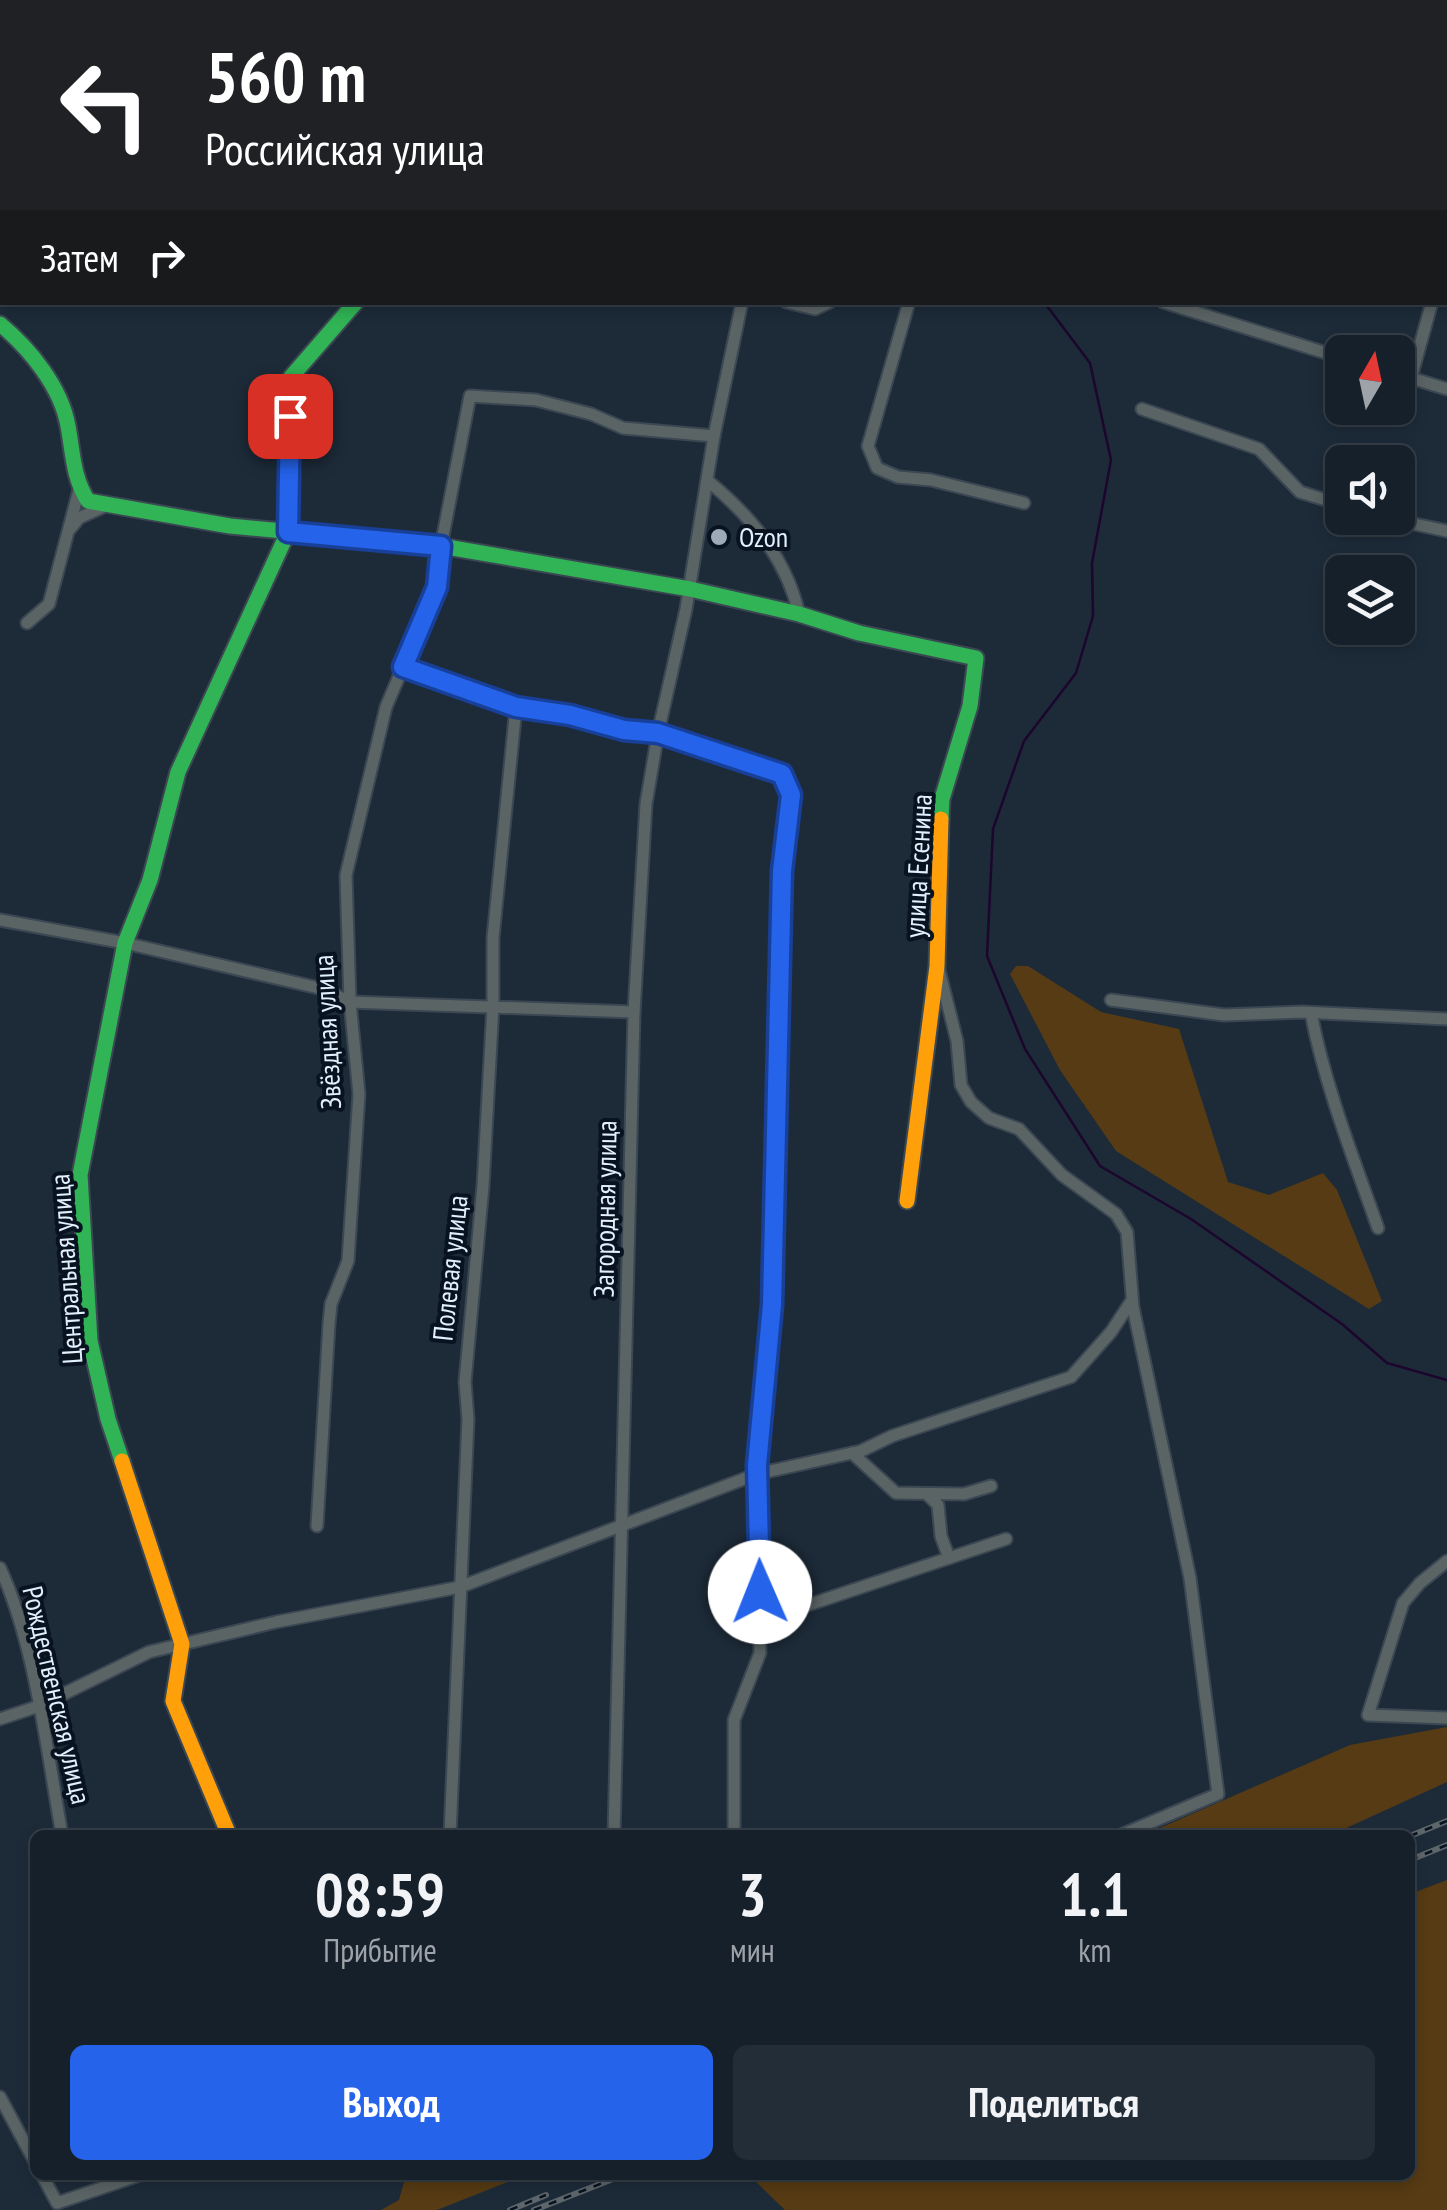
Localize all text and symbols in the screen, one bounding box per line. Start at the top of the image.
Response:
text: 560 m [205,31,366,121]
icon: left [40,40,170,170]
text: Российская улица [205,119,485,177]
icon: right [139,230,194,285]
text: Затем [40,233,119,282]
north arrow [1325,335,1415,425]
map controls [1325,335,1415,645]
pin [248,374,333,459]
icon: arrive [263,389,318,444]
button: sound [1325,445,1415,535]
place label: Ozon [739,518,788,555]
marker: Ozon [708,526,730,548]
button: layers [1325,555,1415,645]
street label: улица Есенина [895,793,940,939]
street label: Звёздная улица [304,954,349,1110]
street label: Загородная улица [584,1120,625,1298]
street label: Центральная улица [40,1173,91,1365]
street label: Полевая улица [423,1193,476,1343]
position arrow [708,1540,812,1644]
street label: Рождественская улица [14,1582,101,1808]
text: 08:59 [315,1855,445,1933]
text: 3 [738,1855,767,1933]
text: 1.1 [1060,1855,1130,1933]
text: Прибытие [323,1929,437,1971]
text: мин [730,1929,775,1971]
text: km [1078,1929,1111,1971]
button: Выход [70,2045,713,2160]
button: Поделиться [733,2045,1375,2160]

